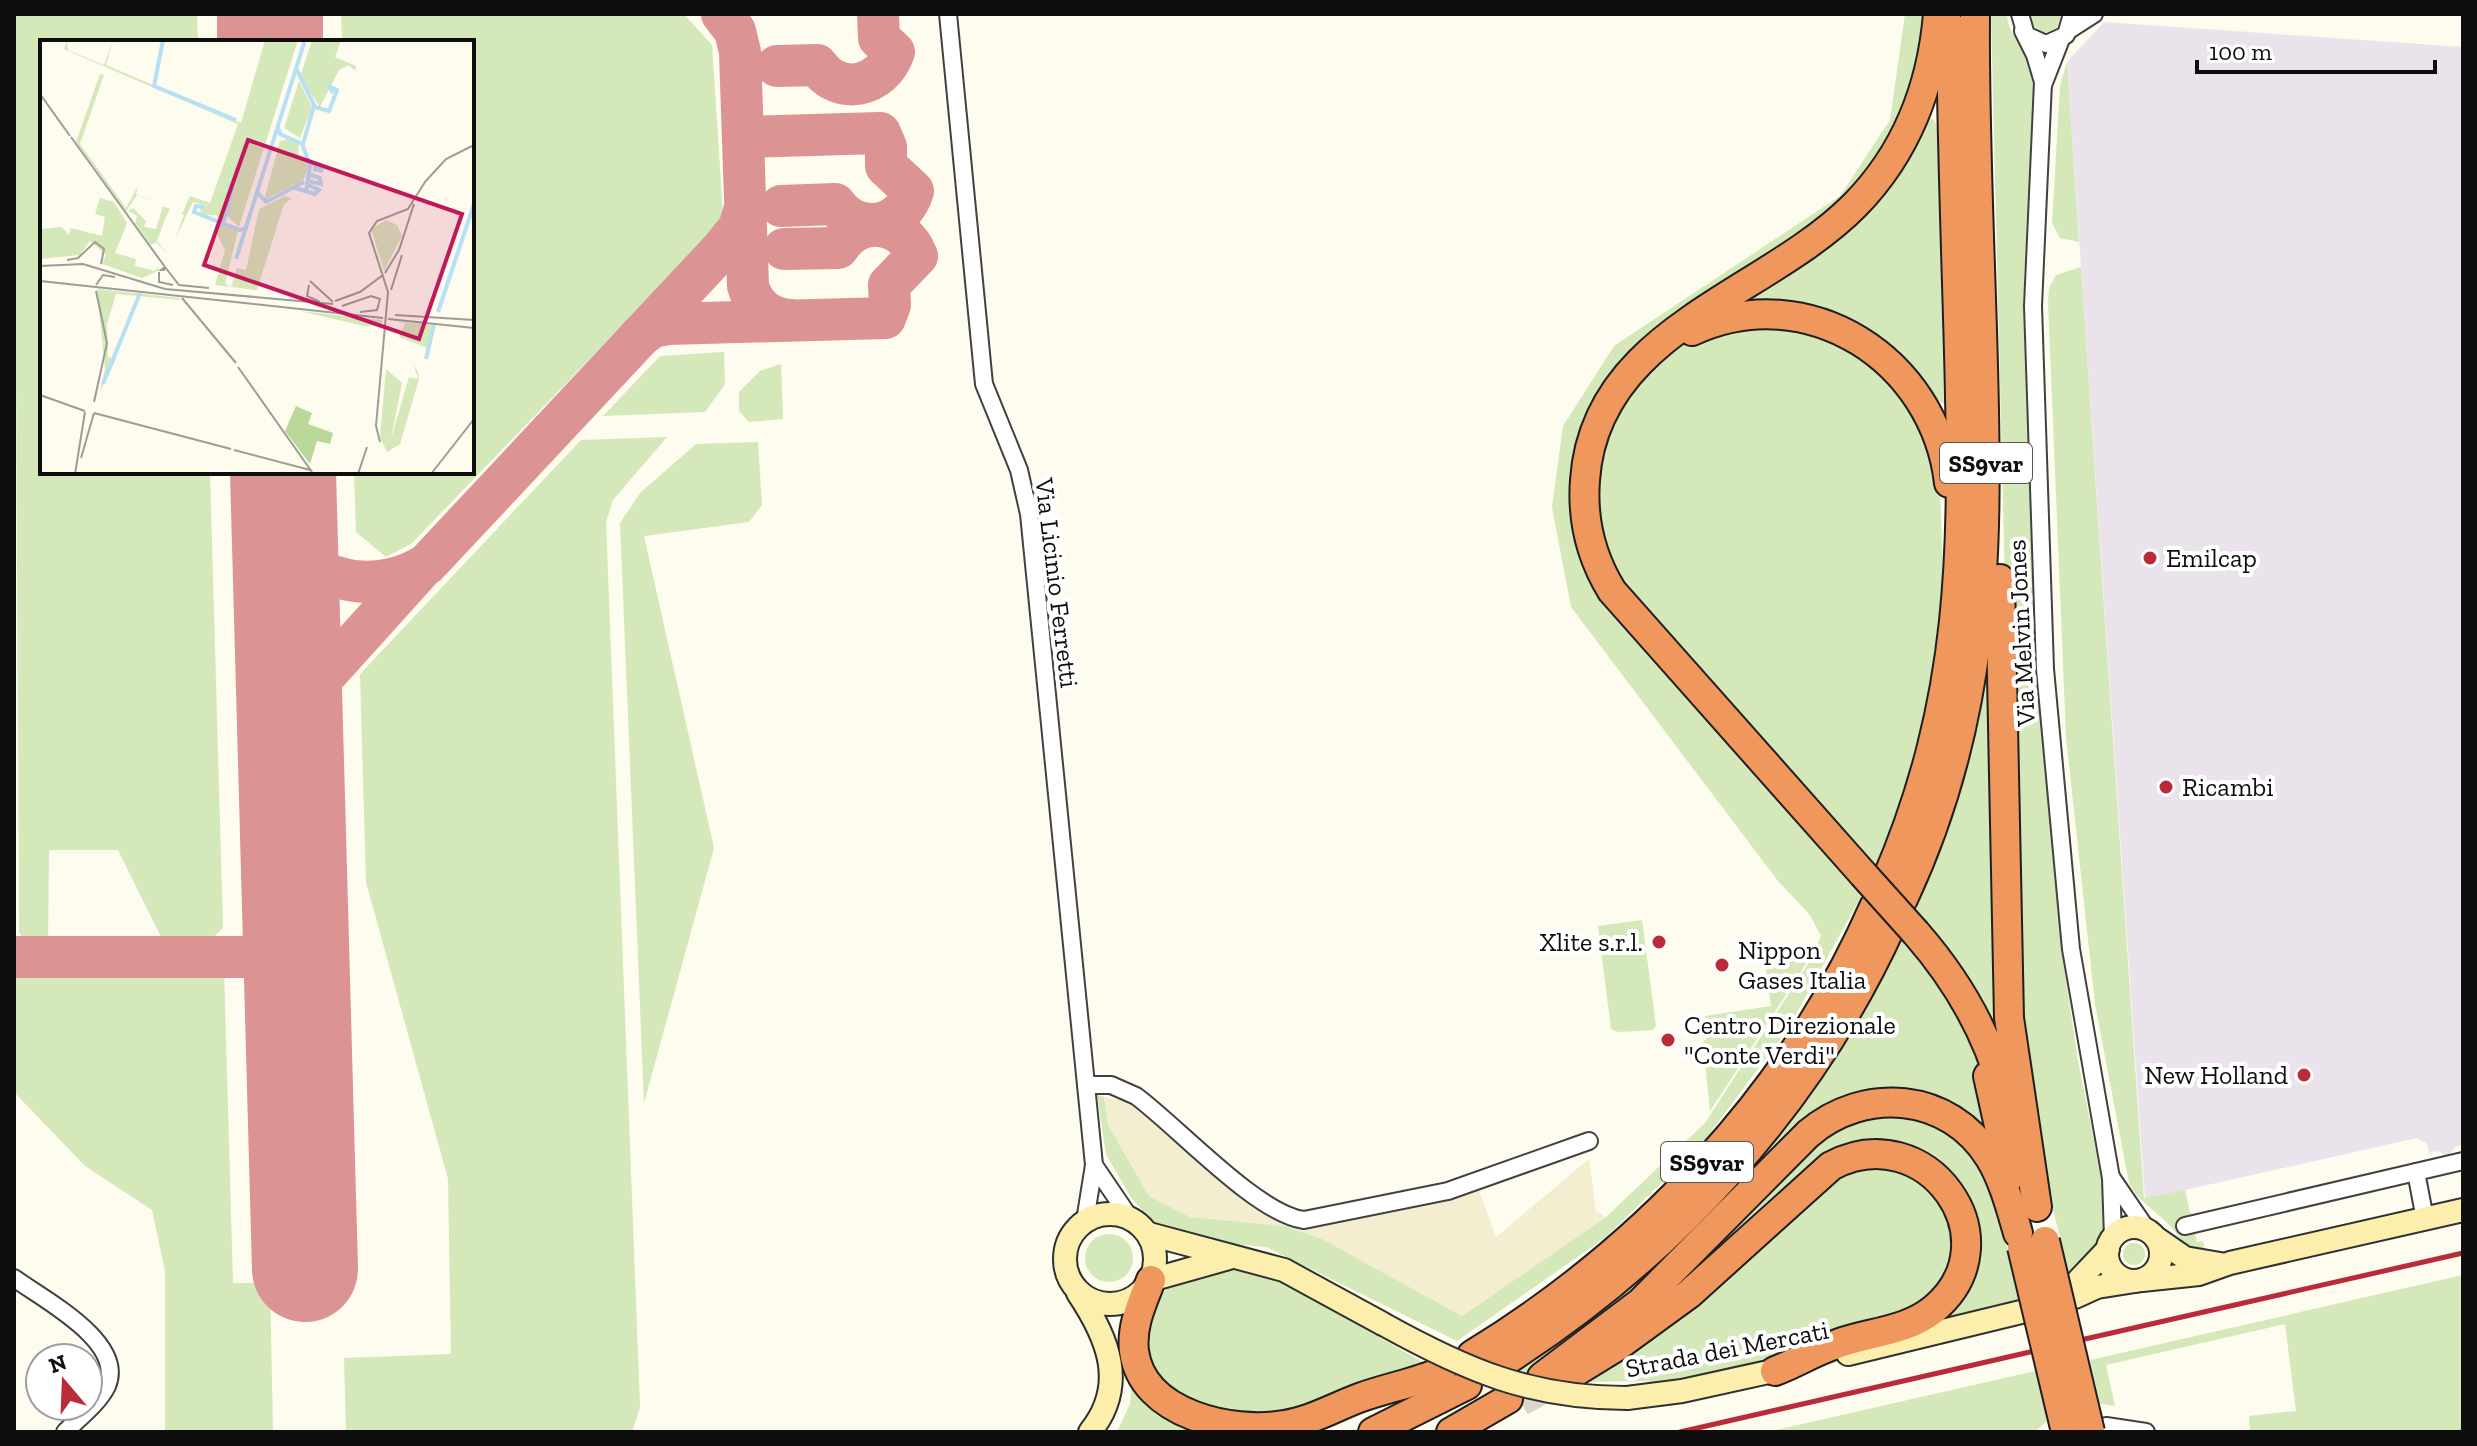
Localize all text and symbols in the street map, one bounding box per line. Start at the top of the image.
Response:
scale bar [2197,24,2435,74]
text: 100 m [2209,37,2272,66]
inset map [40,40,474,474]
road number: SS9var [1940,443,2032,483]
street label: Via Licinio Ferretti [1028,475,1086,690]
street label: Via Melvin Jones [2000,539,2042,728]
place label: Emilcap [2166,542,2257,574]
marker: Emilcap [2141,549,2159,567]
place label: Ricambi [2182,771,2274,803]
marker: Ricambi [2157,778,2175,796]
place label: Xlite s.r.l. [1540,926,1643,958]
marker: Xlite s.r.l. [1650,933,1668,951]
place label: Nippon Gases Italia [1738,934,1867,996]
marker: Nippon Gases Italia [1713,956,1731,974]
place label: Centro Direzionale "Conte Verdi" [1684,1009,1896,1071]
marker: Centro Direzionale "Conte Verdi" [1659,1031,1677,1049]
place label: New Holland [2144,1059,2288,1091]
marker: New Holland [2295,1066,2313,1084]
road number: SS9var [1661,1142,1753,1182]
street label: Strada dei Mercati [1623,1314,1831,1384]
north arrow [24,1342,104,1422]
text: N [45,1348,70,1379]

